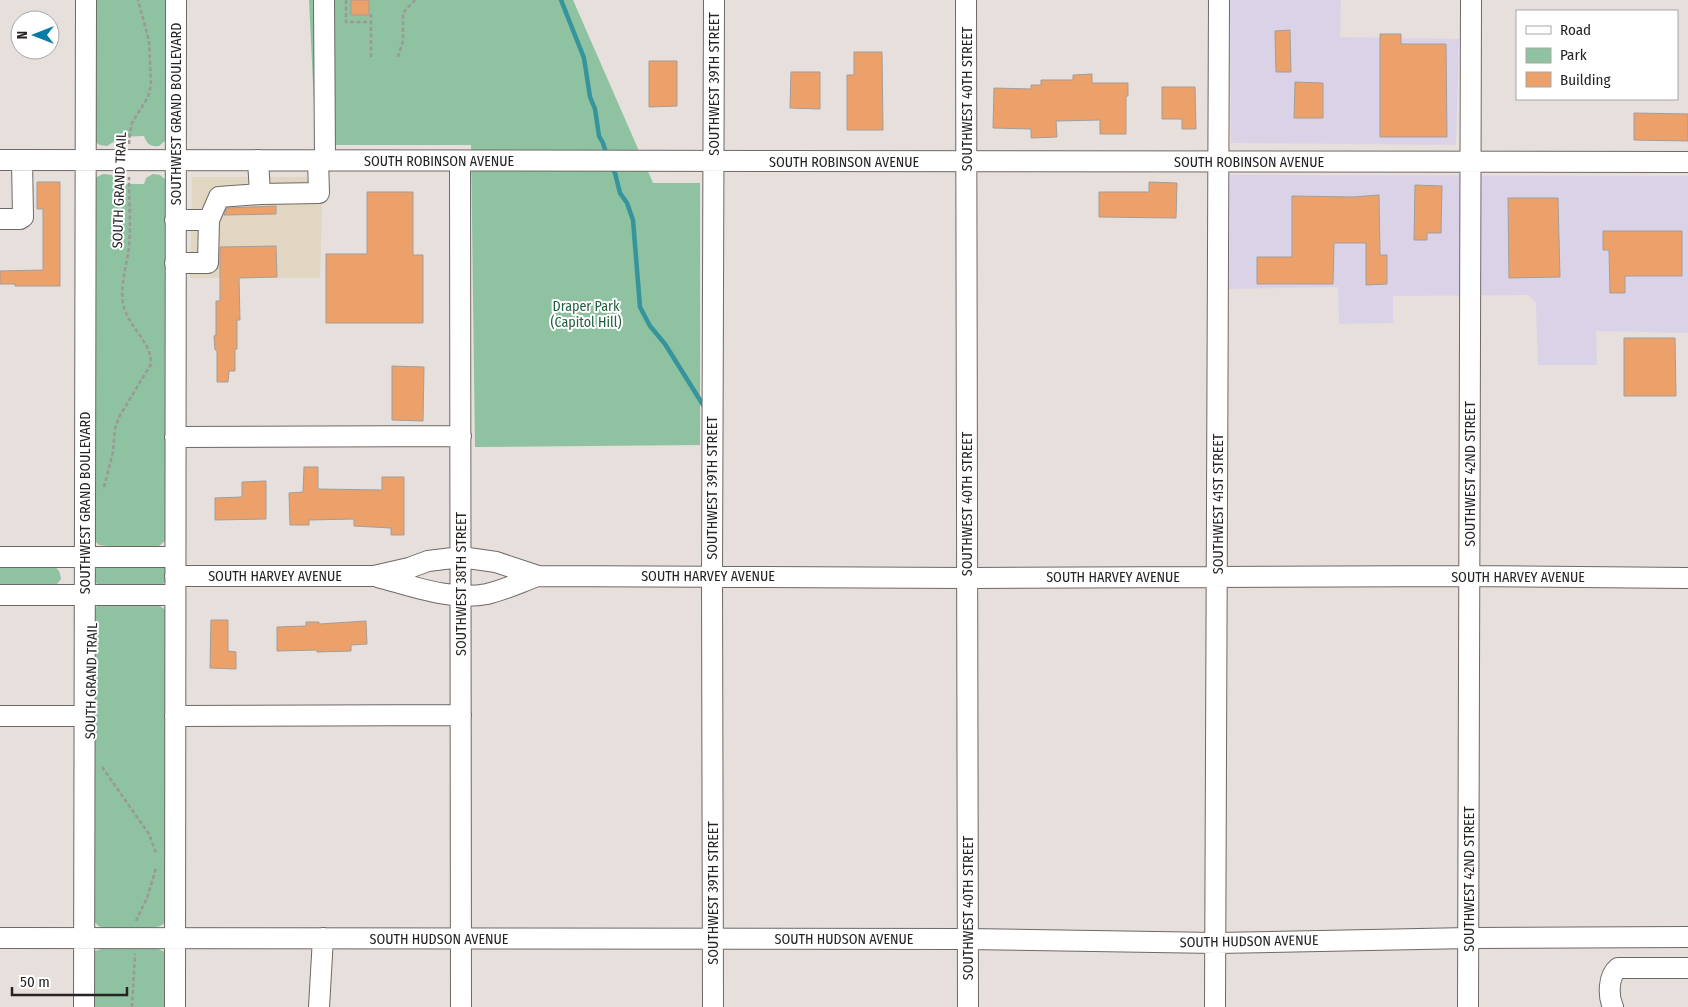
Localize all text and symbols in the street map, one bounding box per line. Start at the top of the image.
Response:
north arrow [10,10,60,60]
legend [1516,10,1678,100]
street label: SOUTHWEST 39TH STREET [706,12,723,156]
text: Road [1560,21,1591,39]
street label: SOUTHWEST GRAND BOULEVARD [168,23,185,205]
street label: SOUTHWEST 40TH STREET [959,26,976,171]
text: N [14,31,31,39]
text: Park [1560,46,1587,64]
text: Building [1560,71,1611,89]
street label: SOUTH GRAND TRAIL [109,131,130,249]
street label: SOUTH ROBINSON AVENUE [364,153,514,170]
street label: SOUTH ROBINSON AVENUE [769,154,919,171]
street label: SOUTH ROBINSON AVENUE [1174,154,1324,171]
park label: Draper Park (Capitol Hill) [550,298,622,331]
street label: SOUTHWEST 42ND STREET [1462,401,1479,547]
street label: SOUTHWEST GRAND BOULEVARD [77,412,94,594]
street label: SOUTHWEST 39TH STREET [704,416,721,560]
street label: SOUTHWEST 40TH STREET [959,431,976,576]
street label: SOUTHWEST 41ST STREET [1210,433,1227,574]
street label: SOUTHWEST 38TH STREET [453,512,470,656]
street label: SOUTH HARVEY AVENUE [208,568,342,585]
street label: SOUTH HARVEY AVENUE [641,568,775,585]
street label: SOUTH HARVEY AVENUE [1046,569,1180,586]
street label: SOUTH HARVEY AVENUE [1451,569,1585,586]
street label: SOUTH GRAND TRAIL [82,623,101,739]
street label: SOUTHWEST 42ND STREET [1461,806,1478,952]
street label: SOUTHWEST 39TH STREET [705,821,722,965]
street label: SOUTHWEST 40TH STREET [960,835,977,980]
street label: SOUTH HUDSON AVENUE [370,931,509,948]
street label: SOUTH HUDSON AVENUE [775,931,914,948]
street label: SOUTH HUDSON AVENUE [1179,932,1319,951]
scale bar [12,964,128,996]
text: 50 m [20,973,50,991]

